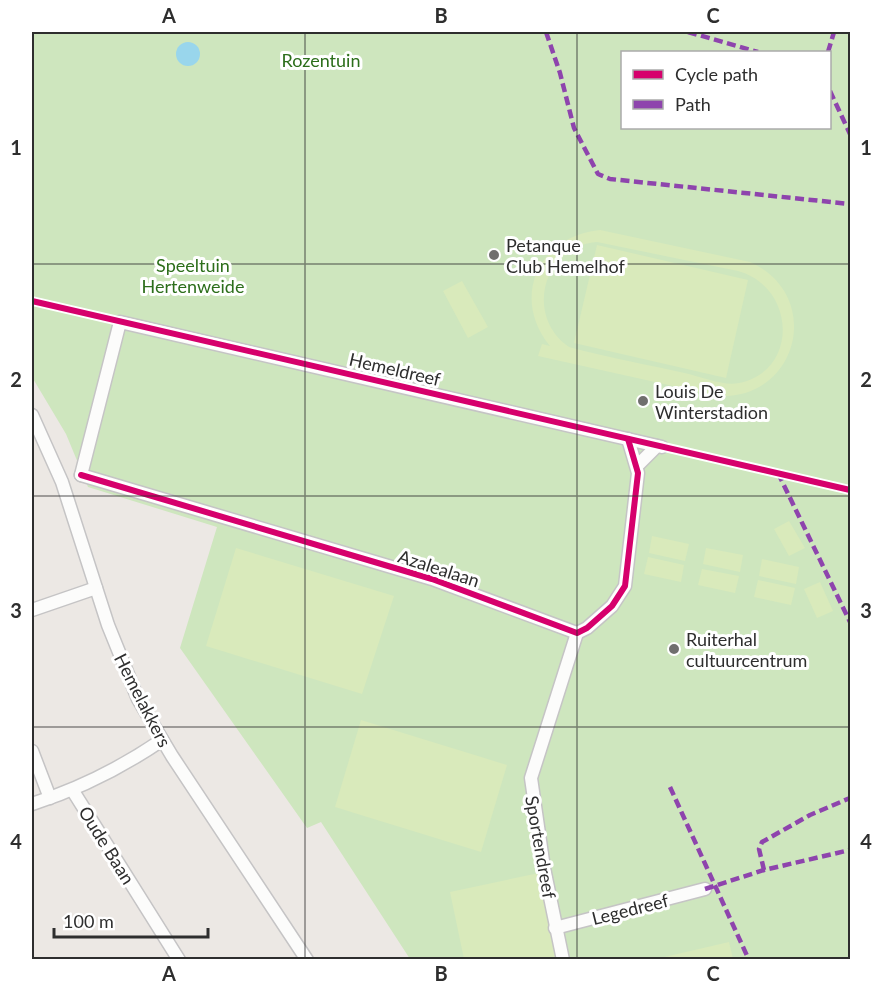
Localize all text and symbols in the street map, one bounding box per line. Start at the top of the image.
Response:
text: A [161,3,176,27]
text: B [434,3,448,27]
text: C [706,3,720,27]
park label: Rozentuin [282,49,360,71]
legend [621,51,831,129]
text: Cycle path [675,63,758,85]
text: Path [675,93,711,115]
text: 1 [10,135,22,159]
text: 1 [860,135,872,159]
place label: Petanque Club Hemelhof [506,234,626,277]
marker: Petanque Club Hemelhof [487,248,501,262]
park label: Speeltuin Hertenweide [142,254,244,297]
street label: Hemeldreef [347,348,443,390]
text: 2 [10,367,22,391]
text: 2 [860,367,872,391]
place label: Louis De Winterstadion [655,380,768,423]
marker: Louis De Winterstadion [636,394,650,408]
street label: Azalealaan [396,545,482,591]
text: 3 [10,598,22,622]
text: 3 [860,598,872,622]
place label: Ruiterhal cultuurcentrum [686,628,807,671]
marker: Ruiterhal cultuurcentrum [667,642,681,656]
street label: Hemelakkers [110,650,176,751]
street label: Sportendreef [521,794,561,901]
street label: Oude Baan [74,802,140,888]
text: 4 [10,829,22,853]
text: 4 [860,829,872,853]
street label: Legedreef [589,889,671,929]
scale bar [54,901,208,939]
text: 100 m [63,910,114,932]
text: A [161,961,176,985]
text: B [434,961,448,985]
text: C [706,961,720,985]

